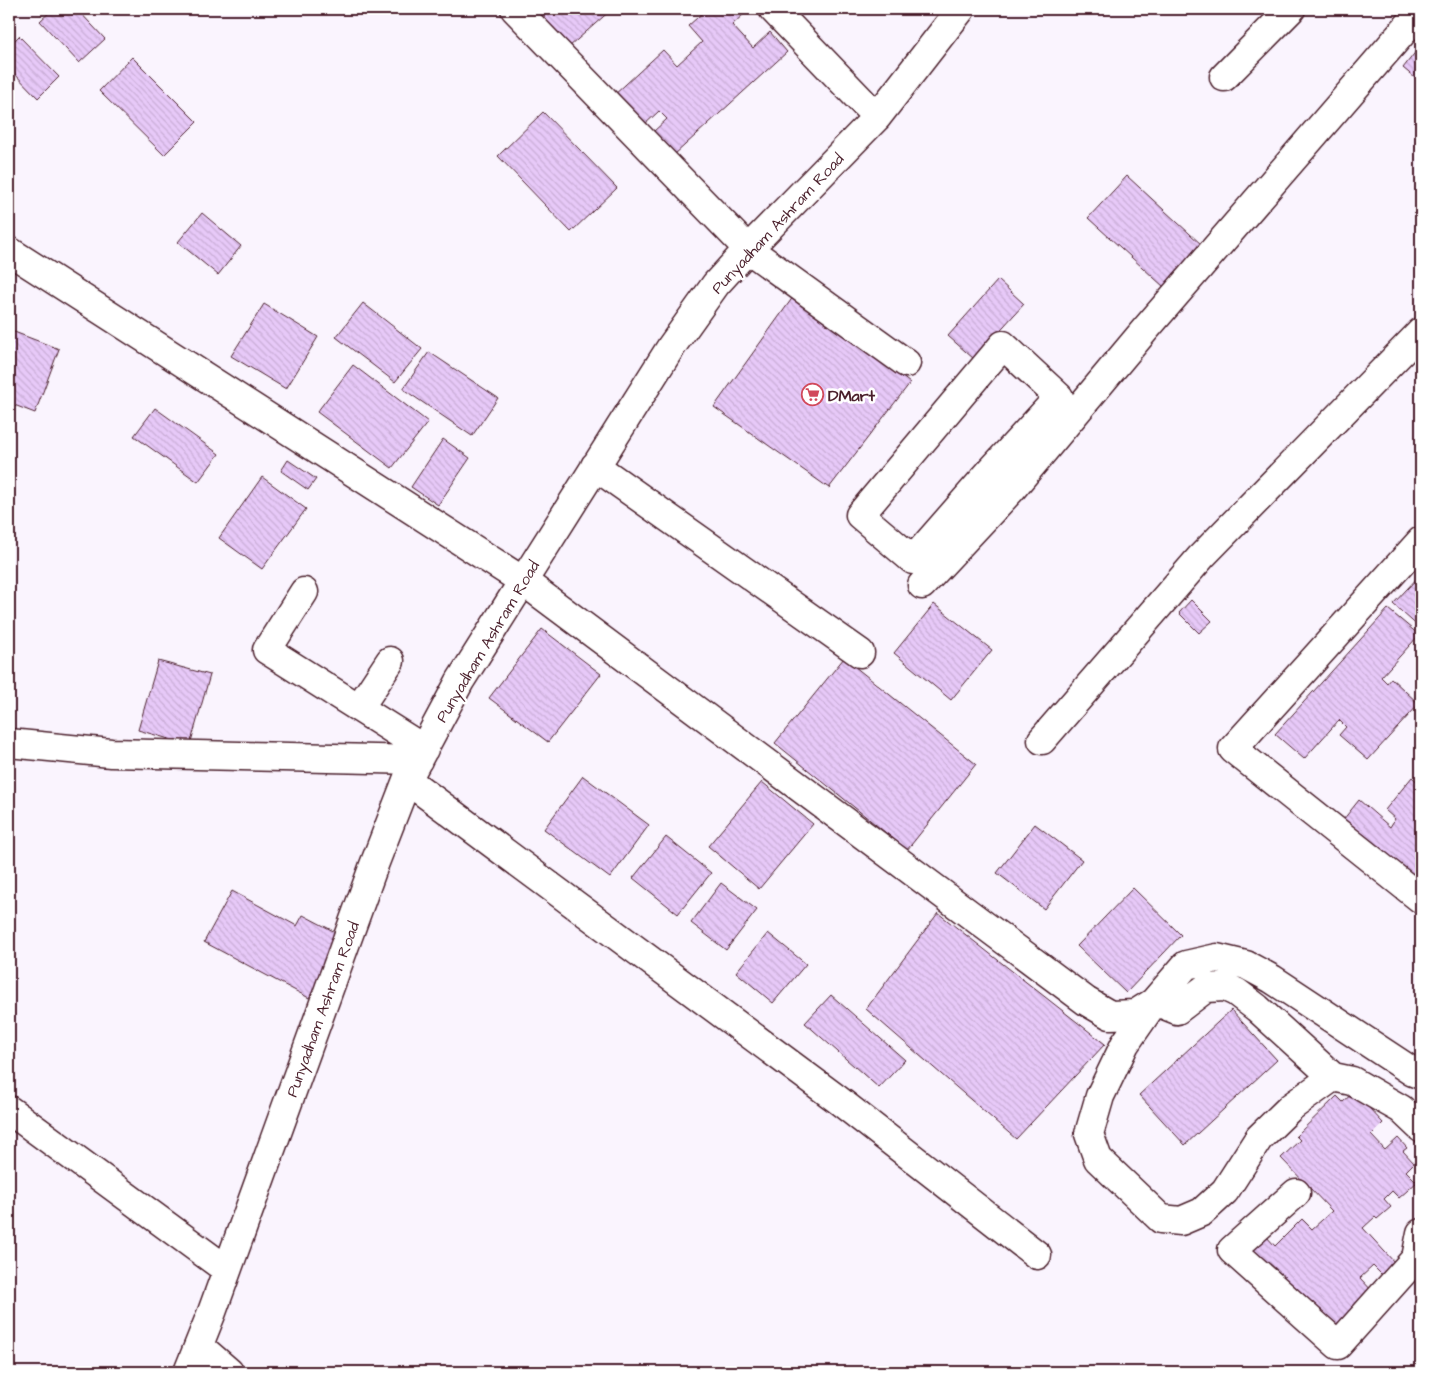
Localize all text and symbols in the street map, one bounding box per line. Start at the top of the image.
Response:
street label: Punyadham Ashram Road [707,148,850,300]
supermarket icon: DMart [800,383,824,407]
place label: DMart [828,385,876,407]
street label: Punyadham Ashram Road [431,556,546,727]
street label: Punyadham Ashram Road [281,919,366,1100]

